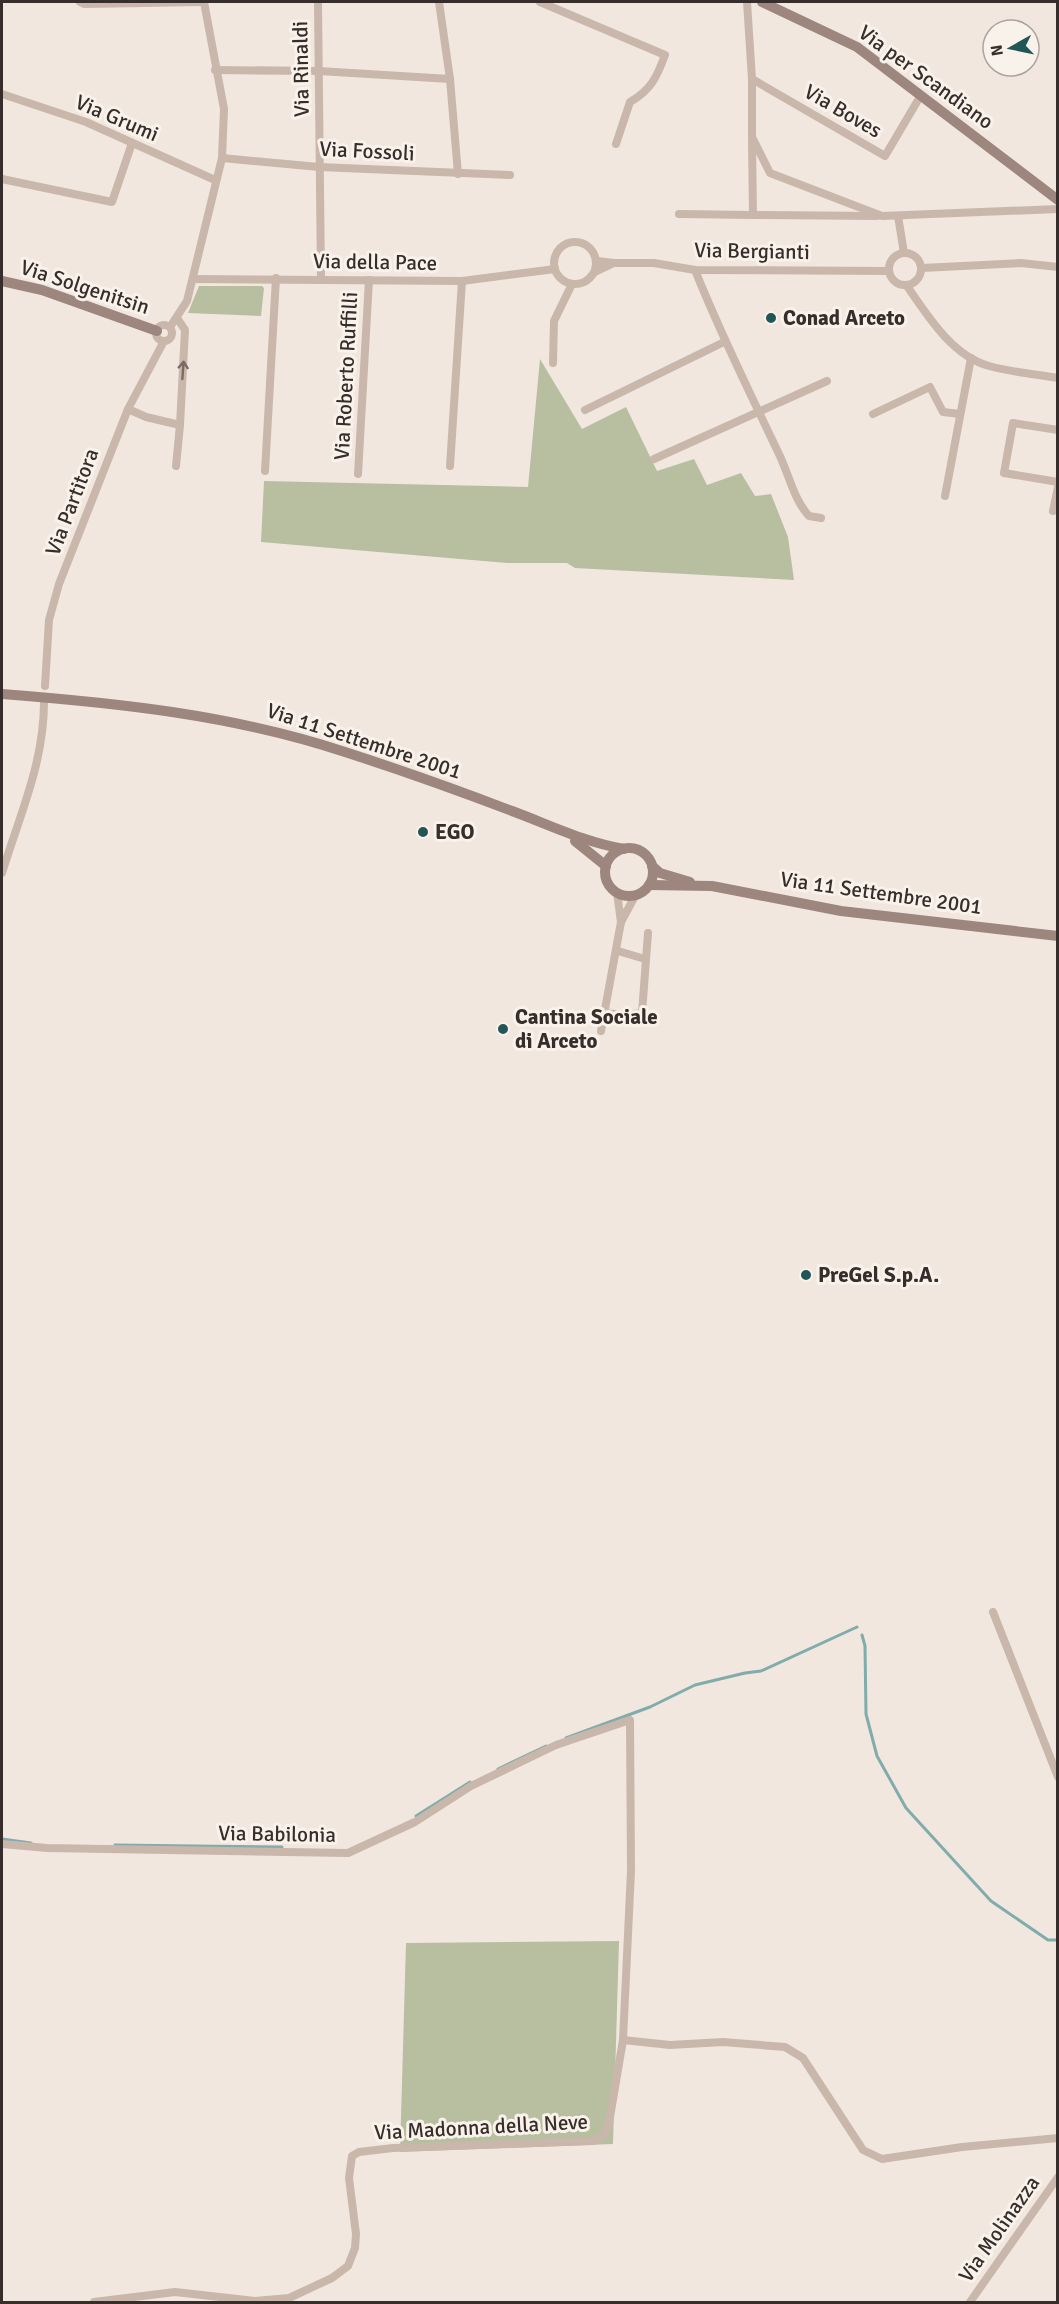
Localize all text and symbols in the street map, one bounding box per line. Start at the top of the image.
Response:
north arrow [981,18,1041,78]
street label: Via per Scandiano [853,19,999,135]
street label: Via Rinaldi [287,21,315,117]
text: N [986,43,1008,57]
street label: Via Boves [800,78,886,144]
street label: Via Grumi [71,89,163,147]
street label: Via Fossoli [319,136,415,166]
street label: Via Bergianti [694,237,810,265]
street label: Via della Pace [313,248,437,276]
street label: Via Solgenitsin [17,254,153,320]
street label: Via Roberto Ruffilli [329,291,363,461]
place label: Conad Arceto [783,305,905,331]
marker: Conad Arceto [764,311,778,325]
one-way arrow [178,361,189,381]
street label: Via Partitora [40,445,104,559]
street label: Via 11 Settembre 2001 [263,697,465,785]
place label: EGO [435,819,475,845]
marker: EGO [416,825,430,839]
street label: Via 11 Settembre 2001 [779,866,983,920]
place label: Cantina Sociale di Arceto [515,1004,658,1054]
marker: Cantina Sociale di Arceto [496,1022,510,1036]
place label: PreGel S.p.A. [818,1262,939,1288]
marker: PreGel S.p.A. [799,1268,813,1282]
street label: Via Babilonia [218,1820,336,1848]
street label: Via Madonna della Neve [373,2108,589,2146]
street label: Via Molinazza [953,2171,1045,2287]

